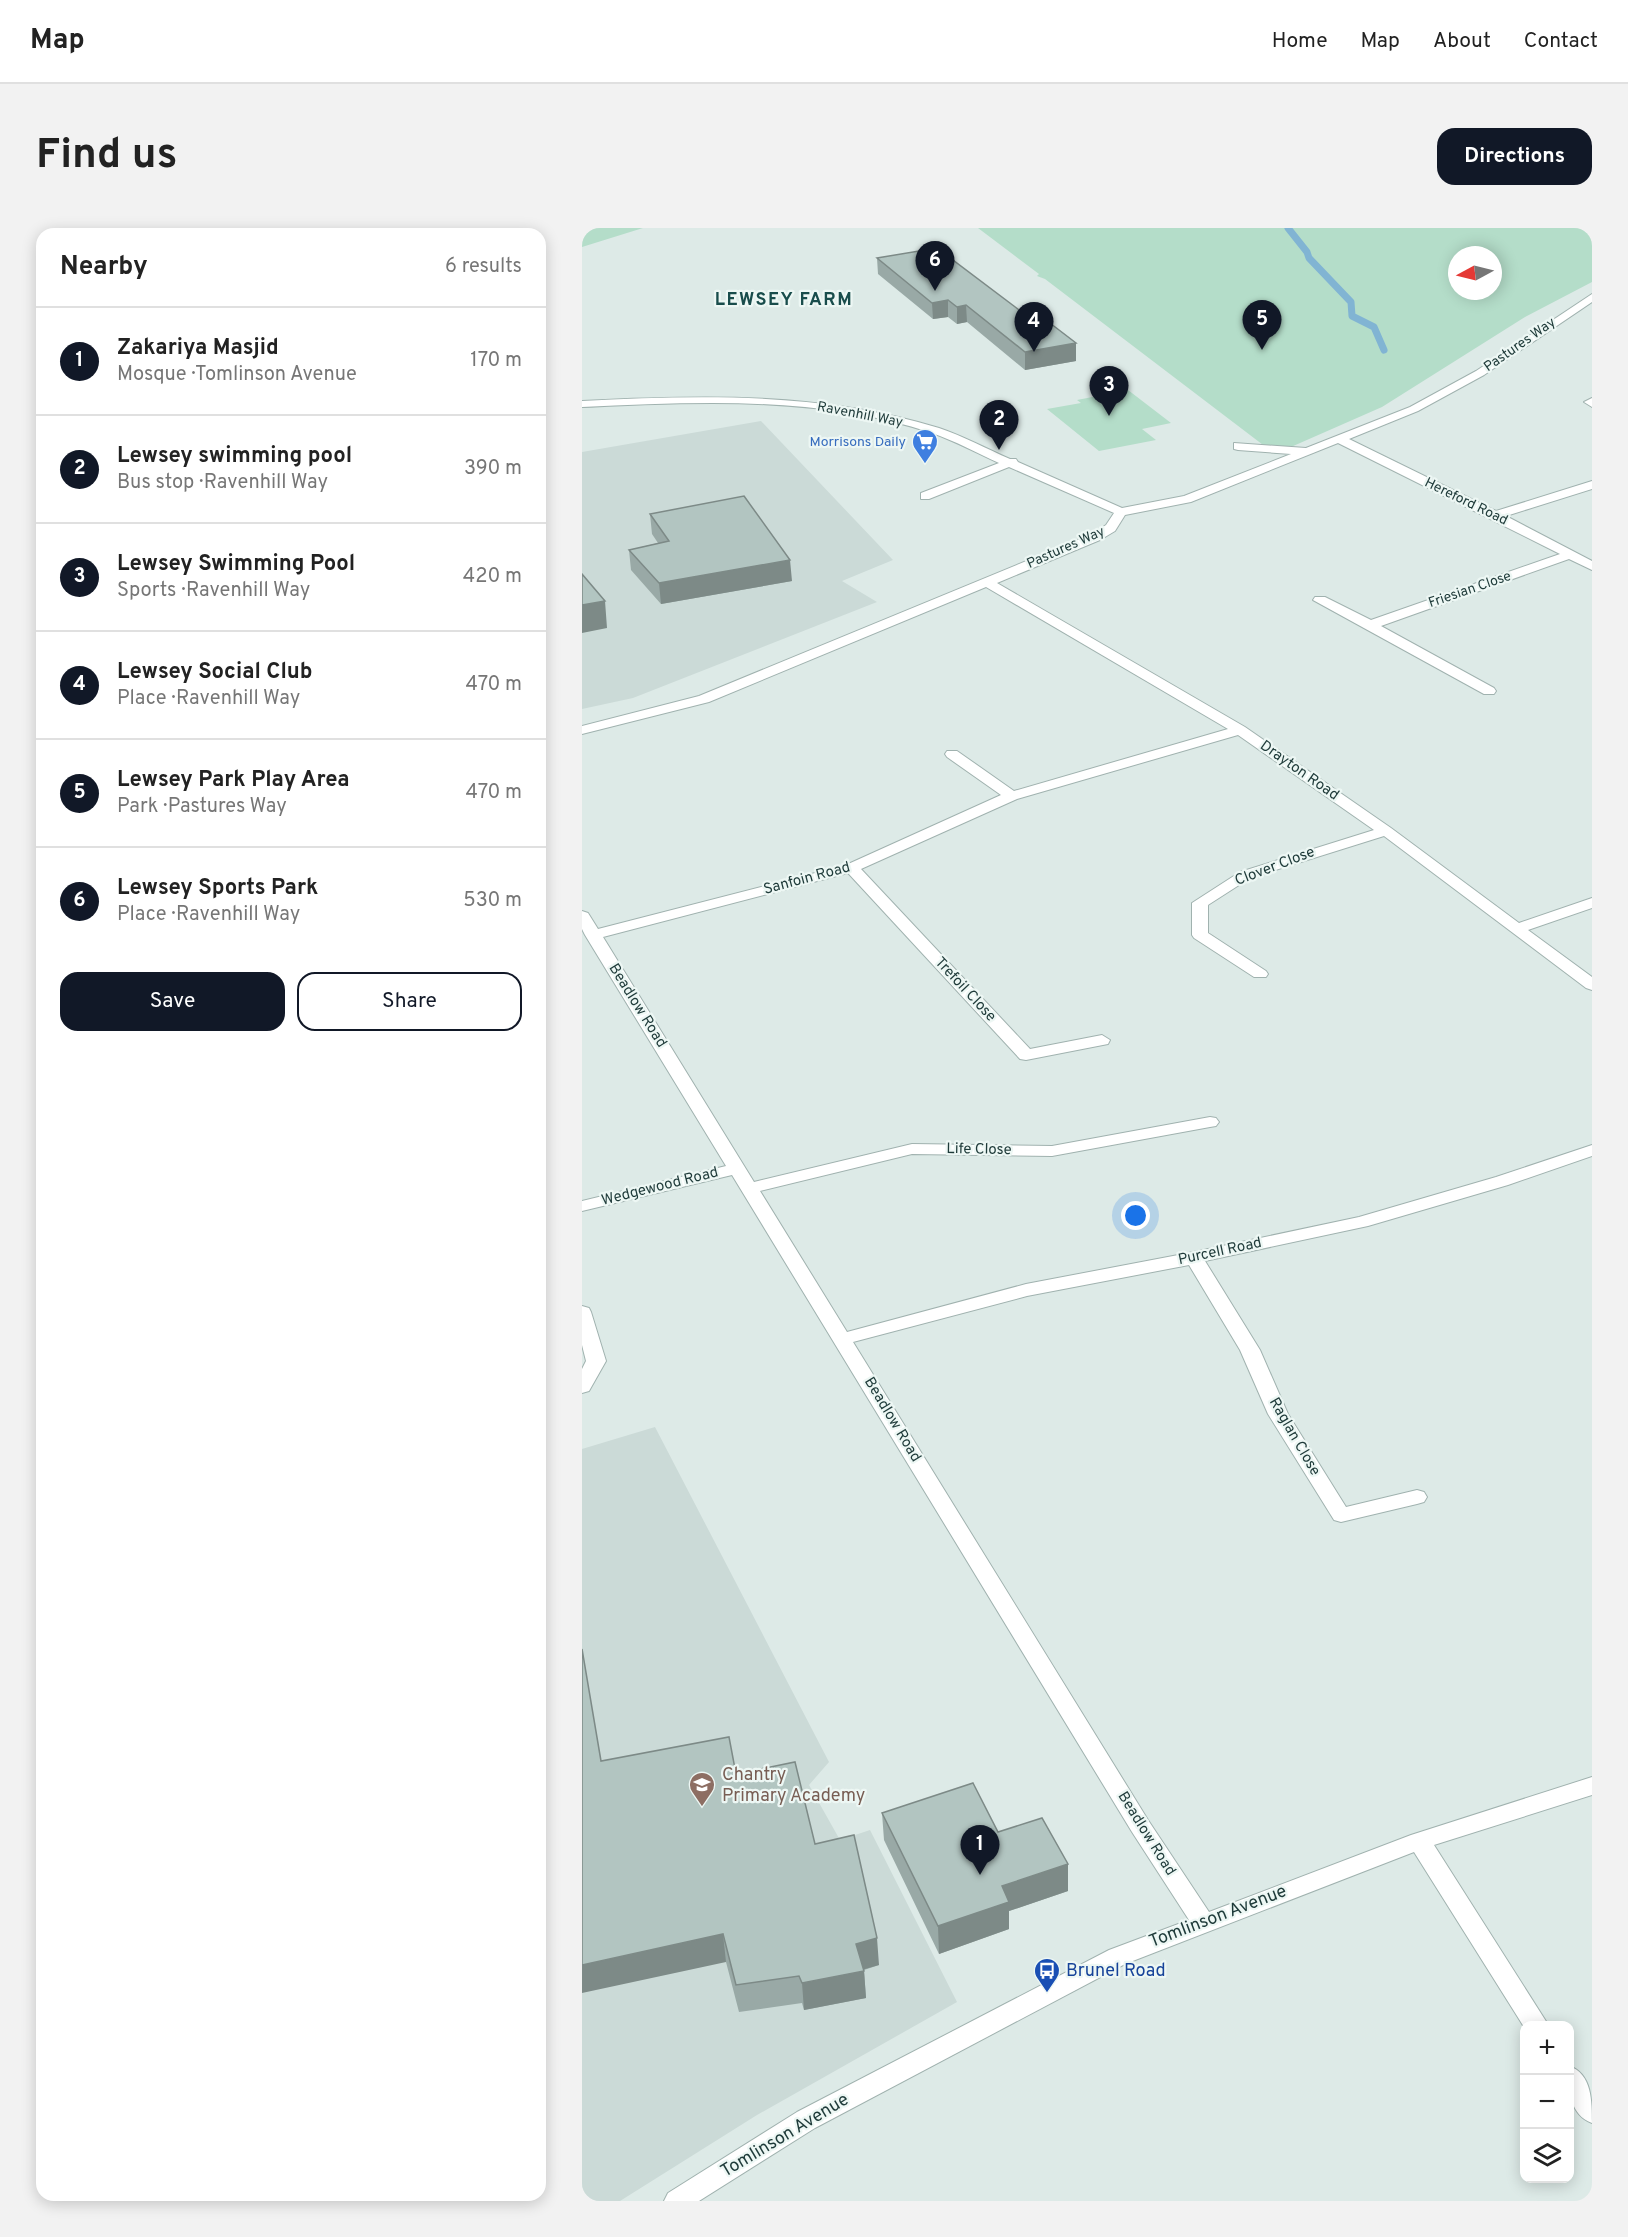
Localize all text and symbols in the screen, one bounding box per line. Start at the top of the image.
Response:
text: Map [30,23,85,59]
text: Home [1272,28,1328,55]
text: Map [1361,28,1400,55]
text: About [1433,28,1491,55]
text: Contact [1524,28,1598,55]
button: Directions [1437,128,1592,185]
text: Find us [36,130,177,183]
pin: 6 [916,242,954,291]
north arrow [1448,246,1502,300]
text: Nearby [60,251,148,284]
text: 6 results [445,254,522,280]
district label: LEWSEY FARM [715,289,853,312]
pin: 5 [1242,300,1282,350]
pin: 4 [1014,302,1054,352]
street label: Pastures Way [1481,314,1559,376]
text: Zakariya Masjid [117,335,279,362]
text: 1 [76,348,84,374]
text: 170 m [470,348,522,374]
text: Mosque · Tomlinson Avenue [117,362,357,388]
pin: 3 [1090,366,1128,416]
street label: Ravenhill Way [816,398,904,432]
pin: 2 [980,400,1018,450]
supermarket icon: Morrisons Daily [910,427,940,465]
place label: Morrisons Daily [809,434,906,451]
text: Lewsey swimming pool [117,443,352,470]
text: 2 [73,456,86,482]
text: 390 m [464,456,522,482]
text: Bus stop · Ravenhill Way [117,470,328,496]
street label: Hereford Road [1422,475,1510,529]
street label: Pastures Way [1024,523,1108,573]
text: Lewsey Swimming Pool [117,551,355,578]
text: 3 [74,564,86,590]
text: 420 m [463,564,522,590]
street label: Friesian Close [1426,568,1514,612]
text: Sports · Ravenhill Way [117,578,310,604]
text: Lewsey Social Club [117,659,313,686]
text: 4 [73,672,86,698]
text: 470 m [465,672,522,698]
text: Place · Ravenhill Way [117,686,300,712]
street label: Drayton Road [1256,737,1342,805]
text: Lewsey Park Play Area [117,767,350,794]
text: 5 [73,780,86,806]
text: 470 m [465,780,522,806]
text: Park · Pastures Way [117,794,287,820]
street label: Clover Close [1232,843,1318,891]
street label: Sanfoin Road [762,858,852,900]
text: Lewsey Sports Park [117,875,318,902]
text: 6 [73,888,86,914]
text: 530 m [463,888,522,914]
text: Place · Ravenhill Way [117,902,300,928]
street label: Trefoil Close [930,954,1000,1026]
street label: Beadlow Road [604,960,670,1052]
button: Save [60,972,285,1031]
button: Share [297,972,522,1031]
street label: Life Close [946,1140,1012,1160]
street label: Wedgewood Road [600,1163,720,1211]
your location [1121,1201,1150,1230]
street label: Purcell Road [1176,1234,1264,1270]
street label: Beadlow Road [859,1374,925,1466]
street label: Raglan Close [1264,1394,1324,1480]
place label: Chantry Primary Academy [722,1764,865,1808]
school or university icon: Chantry Primary Academy [687,1770,717,1808]
street label: Beadlow Road [1113,1788,1179,1880]
pin: 1 [960,1826,1000,1875]
street label: Tomlinson Avenue [1146,1880,1290,1954]
bus stop icon: Brunel Road [1032,1956,1062,1994]
place label: Brunel Road [1066,1960,1166,1983]
map controls [1520,2021,1574,2183]
button: + [1520,2021,1574,2075]
button: − [1520,2075,1574,2129]
street label: Tomlinson Avenue [717,2089,853,2183]
button: layers [1520,2129,1574,2183]

